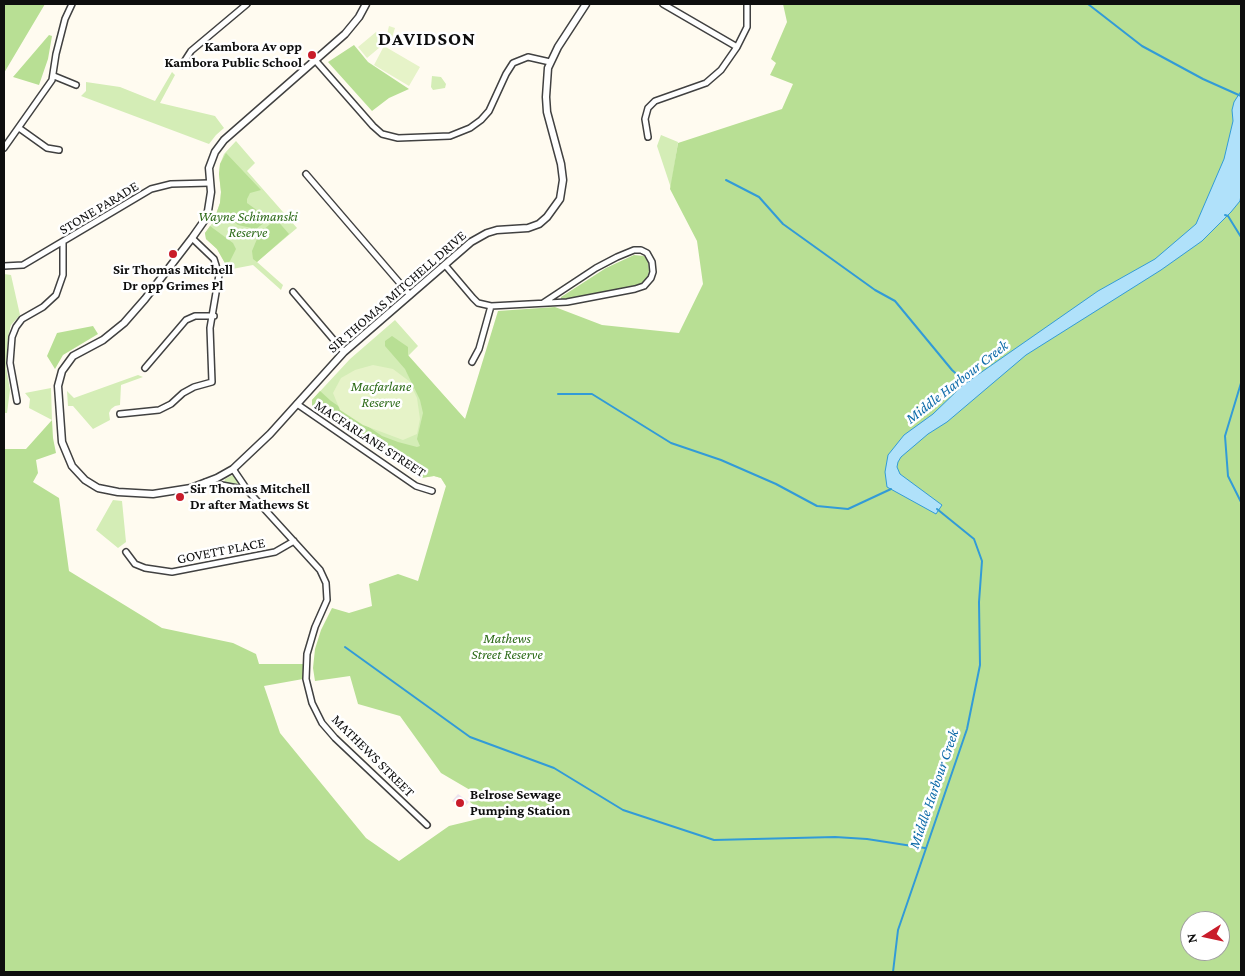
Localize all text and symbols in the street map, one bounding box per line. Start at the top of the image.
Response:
district label: DAVIDSON [377,28,477,50]
place label: Kambora Av opp Kambora Public School [164,39,302,72]
marker: Kambora Av opp Kambora Public School [306,49,318,61]
street label: STONE PARADE [56,178,142,238]
park label: Wayne Schimanski Reserve [198,209,298,242]
street label: SIR THOMAS MITCHELL DRIVE [324,227,470,357]
marker: Sir Thomas Mitchell Dr opp Grimes Pl [167,248,179,260]
place label: Sir Thomas Mitchell Dr opp Grimes Pl [113,262,233,294]
water label: Middle Harbour Creek [902,336,1012,428]
park label: Macfarlane Reserve [351,379,411,412]
street label: MACFARLANE STREET [311,397,429,481]
place label: Sir Thomas Mitchell Dr after Mathews St [190,481,310,514]
marker: Sir Thomas Mitchell Dr after Mathews St [174,491,186,503]
street label: GOVETT PLACE [176,534,266,568]
park label: Mathews Street Reserve [471,631,543,664]
street label: MATHEWS STREET [328,711,418,801]
water label: Middle Harbour Creek [905,727,963,851]
place label: Belrose Sewage Pumping Station [470,787,570,820]
marker: Belrose Sewage Pumping Station [454,797,466,809]
north arrow [1180,911,1230,961]
text: N [1183,932,1200,945]

